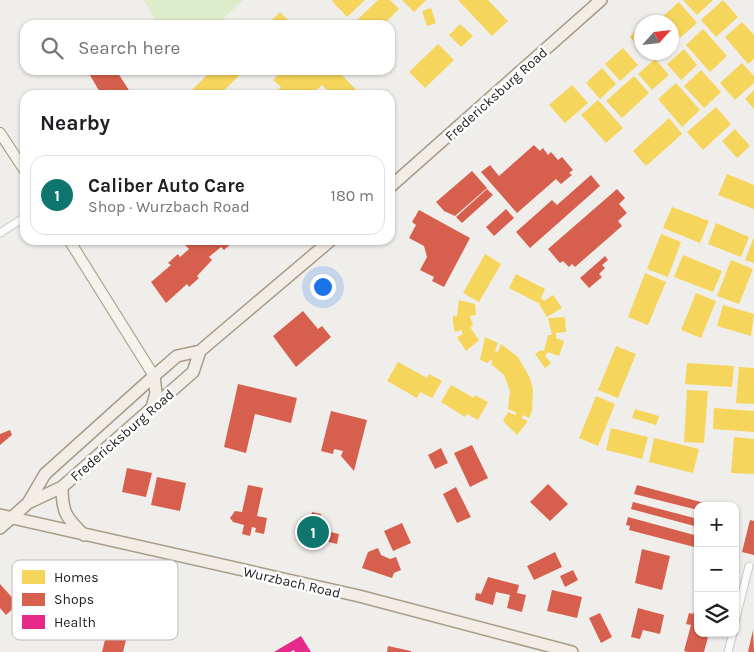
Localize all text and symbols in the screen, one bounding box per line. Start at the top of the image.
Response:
north arrow [634,15,679,60]
search box [20,20,395,75]
icon: search [38,34,66,62]
text: Search here [78,37,180,59]
street label: Fredericksburg Road [442,44,551,145]
text: Nearby [40,111,110,135]
text: Caliber Auto Care [88,175,245,197]
text: 1 [54,186,60,205]
text: 180 m [331,186,374,205]
text: Shop · Wurzbach Road [88,197,250,216]
your location [310,274,336,300]
street label: Fredericksburg Road [67,386,178,485]
map controls [694,502,739,637]
button: + [694,502,739,547]
pin: 1 [297,513,329,551]
button: − [694,547,739,592]
legend [12,560,178,640]
street label: Wurzbach Road [241,563,342,602]
text: Homes [54,569,99,586]
text: Shops [54,591,94,608]
button: layers [694,592,739,637]
text: Health [54,614,96,631]

